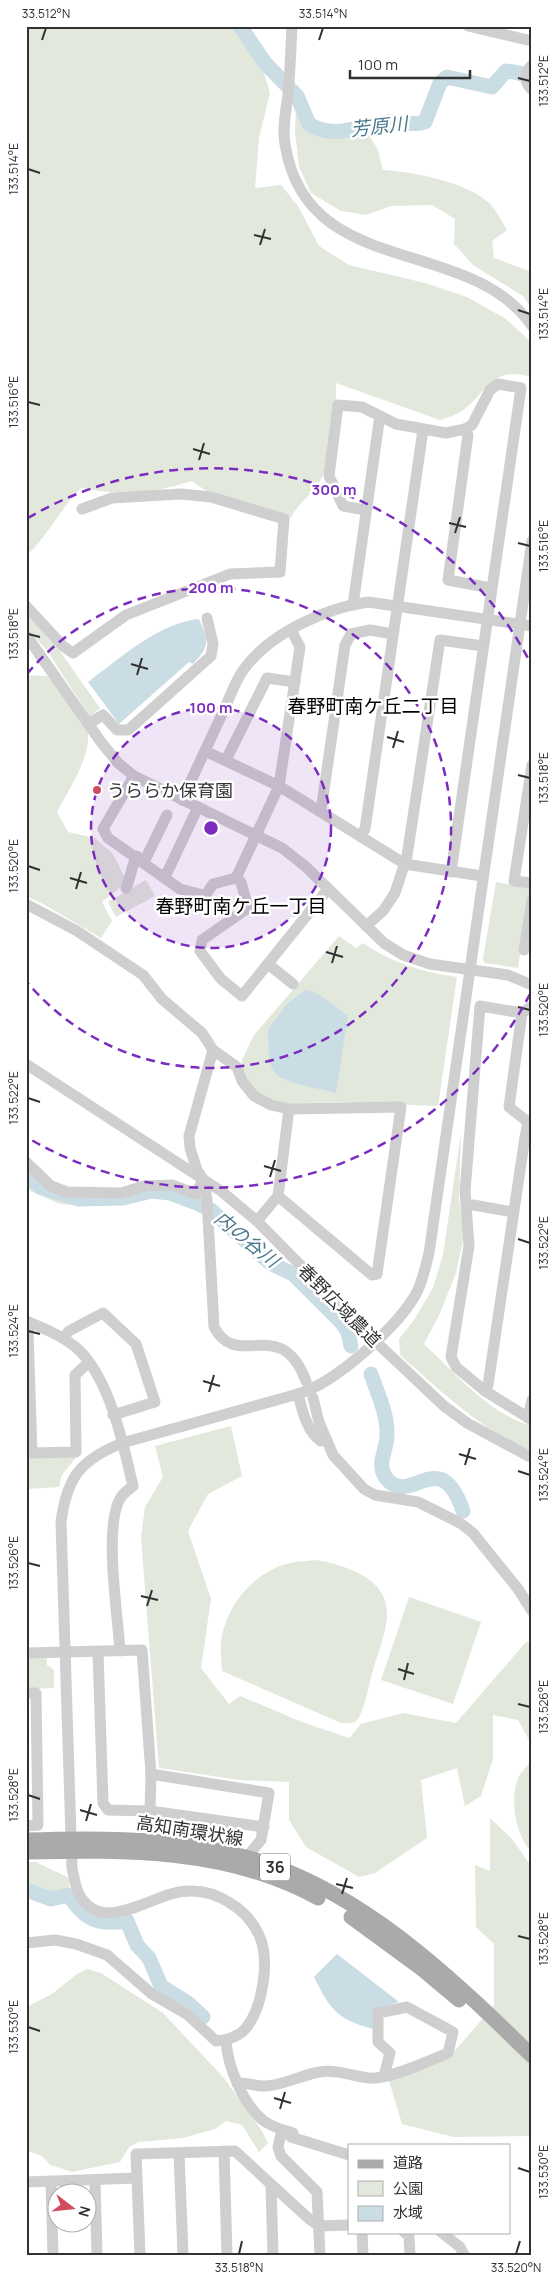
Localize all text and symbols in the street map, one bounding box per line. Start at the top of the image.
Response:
text: 33.512°N [22,5,70,22]
text: 33.514°N [299,5,347,22]
scale bar [350,48,470,80]
text: 100 m [358,54,398,75]
text: 133.512°E [535,55,552,107]
water label: 芳原川 [349,110,411,142]
text: 133.514°E [5,143,22,195]
text: 133.514°E [535,288,552,340]
text: 133.516°E [5,376,22,428]
text: 300 m [312,479,356,500]
text: 133.516°E [535,520,552,572]
text: 200 m [188,577,234,598]
text: 133.518°E [5,608,22,660]
district label: 春野町南ケ丘二丁目 [287,693,459,719]
text: 100 m [190,697,232,718]
text: 133.518°E [535,752,552,804]
place label: うららか保育園 [107,778,233,802]
marker: うららか保育園 [91,784,103,796]
centre of rings [202,819,220,837]
text: 133.520°E [5,839,22,893]
district label: 春野町南ケ丘一丁目 [155,893,327,919]
text: 133.520°E [535,983,552,1037]
text: 133.522°E [5,1071,22,1125]
water label: 内の谷川 [209,1205,286,1274]
text: 133.522°E [535,1216,552,1270]
street label: 春野広域農道 [293,1258,387,1352]
text: 133.524°E [5,1304,22,1358]
text: 133.524°E [535,1448,552,1502]
text: 133.526°E [5,1536,22,1590]
text: 133.526°E [535,1680,552,1734]
text: 133.528°E [5,1768,22,1822]
street label: 高知南環状線 [135,1810,245,1850]
road number: 36 [260,1854,290,1880]
text: 133.528°E [535,1912,552,1966]
text: 133.530°E [5,2000,22,2054]
legend [348,2144,510,2234]
text: 133.530°E [535,2145,552,2199]
text: 道路 [393,2152,423,2173]
text: 公園 [393,2178,423,2199]
north arrow [48,2184,98,2234]
text: 水域 [393,2202,423,2223]
text: N [74,2204,95,2219]
text: 33.518°N [215,2259,263,2276]
text: 33.520°N [491,2259,541,2276]

